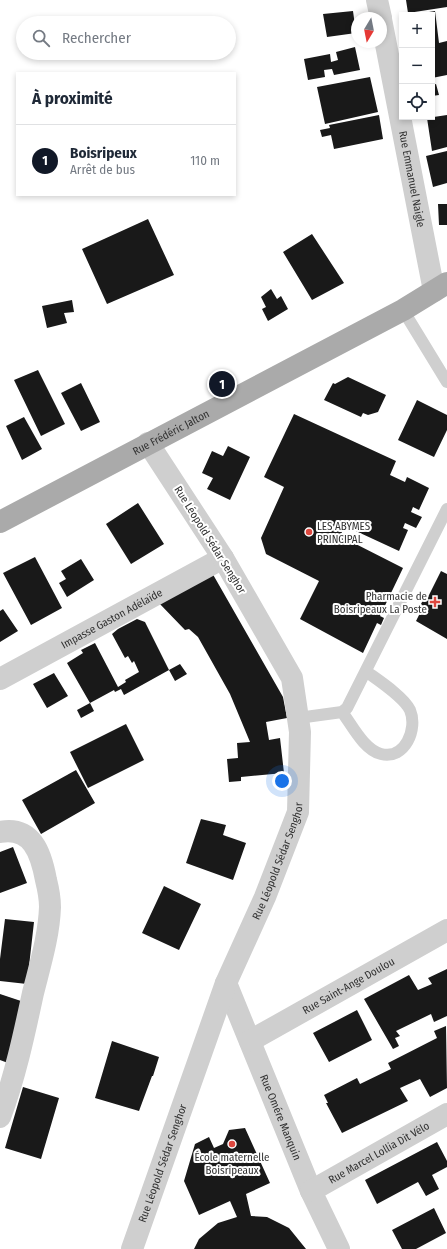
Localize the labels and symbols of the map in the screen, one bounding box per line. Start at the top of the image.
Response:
north arrow [351,12,387,48]
street label: Rue Emmanuel Naigle [396,130,428,228]
pin: 1 [209,369,235,399]
street label: Rue Frédéric Jalton [130,407,211,458]
street label: Rue Léopold Sédar Senghor [172,484,249,596]
place label: LES ABYMES PRINCIPAL [317,520,371,546]
marker: LES ABYMES PRINCIPAL [304,527,314,537]
street label: Impasse Gaston Adélaïde [59,586,165,651]
place label: Pharmacie de Boisripeaux La Poste [334,590,427,616]
marker: Pharmacie de Boisripeaux La Poste [430,597,440,607]
your location [272,771,292,791]
street label: Rue Léopold Sédar Senghor [249,802,305,921]
street label: Rue Saint-Ange Doulou [300,954,397,1017]
street label: Rue Omére Manquin [258,1072,304,1162]
street label: Rue Léopold Sédar Senghor [135,1102,189,1224]
street label: Rue Marcel Lollia Dit Vélo [326,1119,432,1186]
marker: École maternelle Boisripeaux [227,1139,237,1149]
place label: École maternelle Boisripeaux [194,1150,270,1177]

